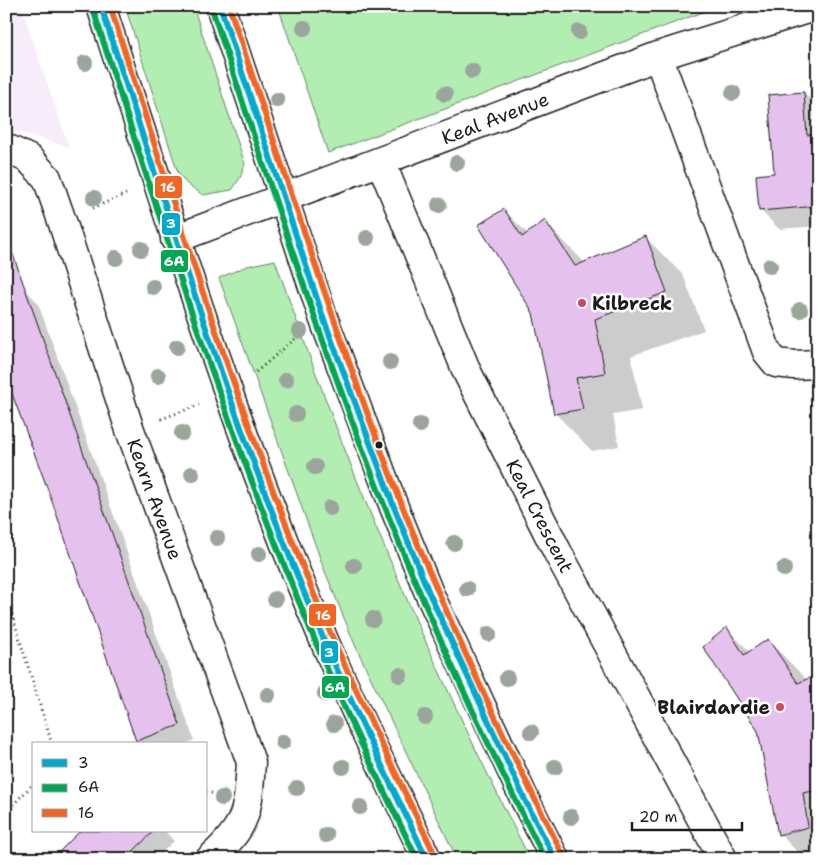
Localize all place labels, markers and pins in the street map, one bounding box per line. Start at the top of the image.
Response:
place label: Kilbreck [592,291,672,316]
marker: Kilbreck [576,297,588,309]
unlabelled marker [374,440,384,450]
place label: Blairdardie [657,695,770,720]
marker: Blairdardie [774,701,786,713]

